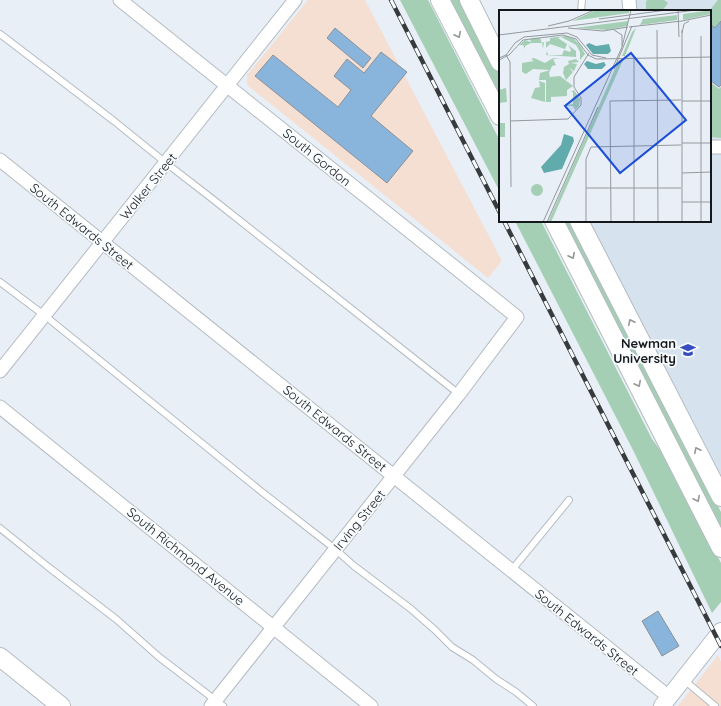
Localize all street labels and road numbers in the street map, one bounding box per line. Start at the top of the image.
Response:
street label: South Gordon [280,125,354,189]
street label: Walker Street [116,149,180,223]
street label: South Edwards Street [27,179,137,273]
street label: South Edwards Street [280,381,390,475]
street label: Irving Street [330,486,388,554]
street label: South Richmond Avenue [124,504,248,608]
street label: South Edwards Street [532,585,642,679]

